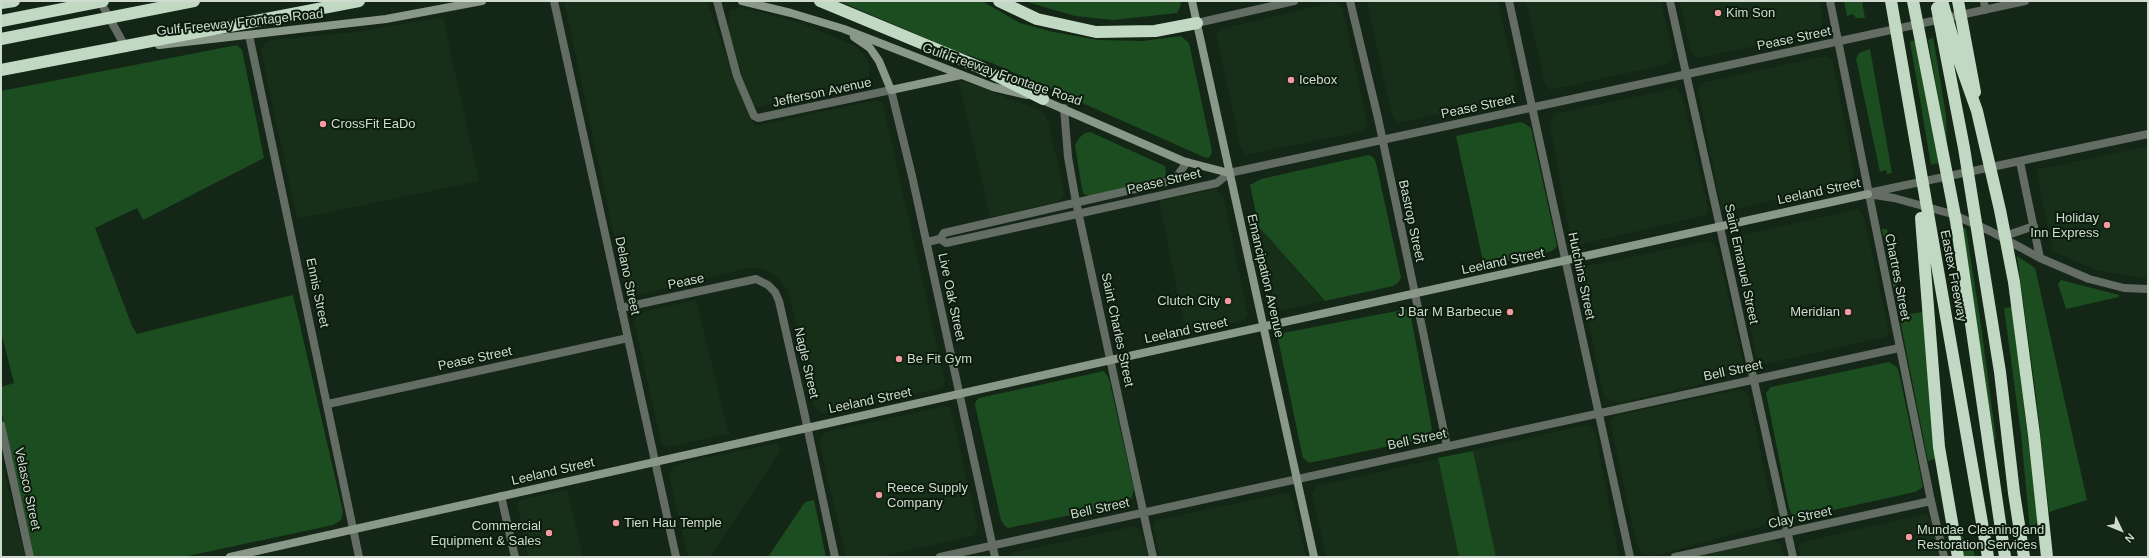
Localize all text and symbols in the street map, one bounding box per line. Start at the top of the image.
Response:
place label: Kim Son [1726,5,1775,21]
street label: Gulf Freeway Frontage Road [156,6,324,40]
marker: Kim Son [1713,8,1723,18]
street label: Pease Street [1756,24,1832,54]
street label: Gulf Freeway Frontage Road [920,40,1084,110]
place label: Icebox [1299,72,1337,88]
street label: Jefferson Avenue [771,75,873,111]
marker: Icebox [1286,75,1296,85]
street label: Pease Street [1440,92,1516,122]
place label: CrossFit EaDo [331,116,416,132]
marker: CrossFit EaDo [318,119,328,129]
street label: Pease Street [1126,166,1202,198]
street label: Leeland Street [1776,176,1862,208]
street label: Bastrop Street [1395,179,1427,263]
street label: Saint Emanuel Street [1721,202,1761,326]
place label: Holiday Inn Express [2030,210,2099,241]
street label: Emancipation Avenue [1243,213,1287,339]
marker: Holiday Inn Express [2102,220,2112,230]
street label: Eastex Freeway [1936,229,1970,323]
street label: Hutchins Street [1564,231,1598,321]
street label: Chartres Street [1881,232,1913,322]
street label: Delano Street [611,236,643,316]
street label: Leeland Street [1460,246,1546,278]
street label: Live Oak Street [934,252,968,342]
street label: Ennis Street [302,257,332,329]
street label: Pease [666,271,706,293]
street label: Saint Charles Street [1097,271,1137,389]
place label: Clutch City [1157,293,1220,309]
marker: Clutch City [1223,296,1233,306]
place label: J Bar M Barbecue [1398,304,1502,320]
place label: Meridian [1790,304,1840,320]
marker: J Bar M Barbecue [1505,307,1515,317]
marker: Meridian [1843,307,1853,317]
street label: Leeland Street [1143,315,1229,347]
street label: Nagle Street [790,326,822,400]
street label: Pease Street [437,344,513,374]
place label: Be Fit Gym [907,351,972,367]
marker: Be Fit Gym [894,354,904,364]
street label: Bell Street [1702,357,1764,385]
street label: Leeland Street [827,385,913,417]
street label: Bell Street [1386,426,1448,454]
street label: Velasco Street [11,446,43,532]
street label: Leeland Street [510,455,596,489]
place label: Reece Supply Company [887,480,968,511]
marker: Reece Supply Company [874,490,884,500]
street label: Bell Street [1069,495,1131,523]
street label: Clay Street [1767,504,1833,532]
north arrow [2101,510,2141,550]
place label: Tien Hau Temple [624,515,722,531]
place label: Commercial Equipment & Sales [430,518,541,549]
marker: Tien Hau Temple [611,518,621,528]
place label: Mundae Cleaning and Restoration Services [1917,522,2044,553]
marker: Commercial Equipment & Sales [544,528,554,538]
text: N [2123,531,2137,545]
marker: Mundae Cleaning and Restoration Services [1904,532,1914,542]

